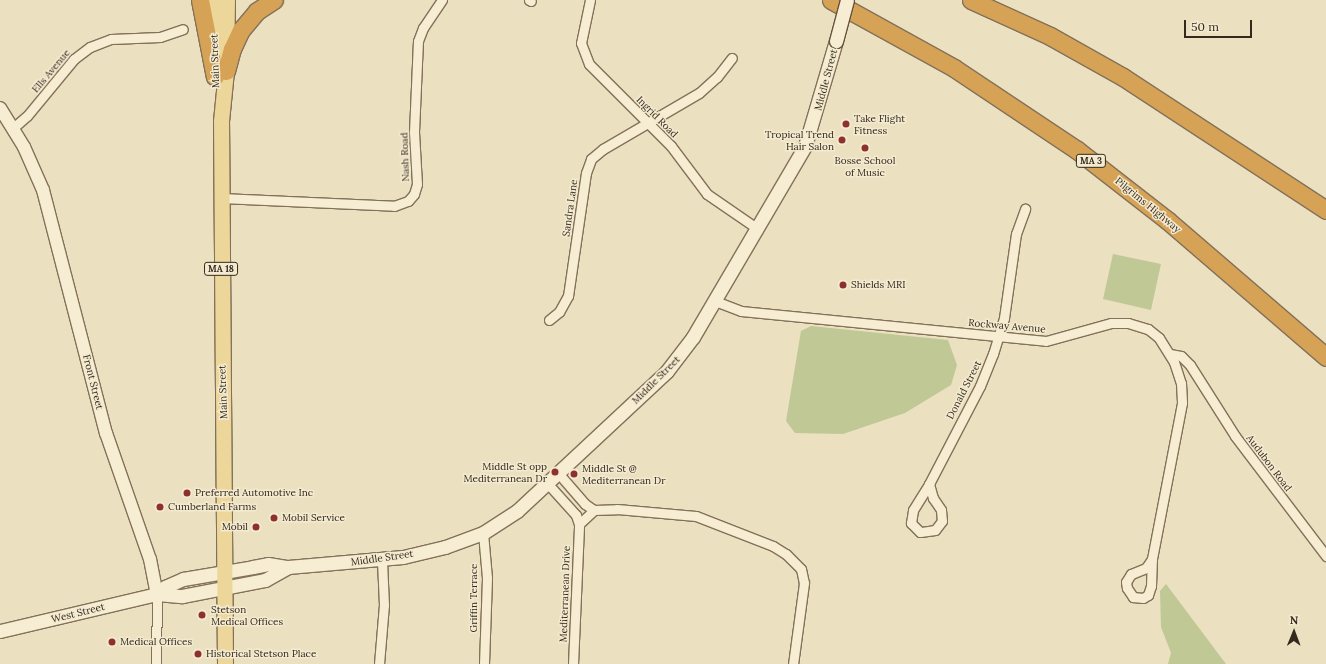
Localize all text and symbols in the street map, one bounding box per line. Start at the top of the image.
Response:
scale bar [1186,12,1254,38]
text: 50 m [1191,19,1219,34]
street label: Main Street [208,34,222,88]
street label: Ells Avenue [29,47,73,95]
street label: Middle Street [812,48,840,112]
street label: Ingrid Road [634,94,680,140]
place label: Take Flight Fitness [854,112,905,136]
marker: Take Flight Fitness [841,119,851,129]
place label: Tropical Trend Hair Salon [765,128,834,152]
street label: Nash Road [398,132,412,182]
marker: Tropical Trend Hair Salon [837,135,847,145]
marker: Bosse School of Music [860,143,870,153]
place label: Bosse School of Music [835,154,895,178]
road number: MA 3 [1075,154,1107,168]
street label: Pilgrims Highway [1113,175,1183,235]
street label: Sandra Lane [560,179,580,237]
road number: MA 18 [204,262,238,276]
place label: Shields MRI [851,279,906,291]
marker: Shields MRI [838,280,848,290]
street label: Rockway Avenue [968,317,1046,335]
street label: Front Street [80,353,106,411]
street label: Middle Street [629,353,683,407]
street label: Donald Street [944,359,984,421]
street label: Main Street [216,365,230,419]
street label: Audubon Road [1244,432,1294,494]
place label: Middle St opp Mediterranean Dr [463,460,547,484]
place label: Middle St @ Mediterranean Dr [582,462,666,486]
marker: Middle St opp Mediterranean Dr [550,467,560,477]
marker: Middle St @ Mediterranean Dr [569,469,579,479]
place label: Preferred Automotive Inc [195,487,313,499]
marker: Preferred Automotive Inc [182,488,192,498]
place label: Cumberland Farms [168,501,256,513]
marker: Cumberland Farms [155,502,165,512]
place label: Mobil Service [282,512,345,524]
marker: Mobil Service [269,513,279,523]
place label: Mobil [222,521,248,533]
marker: Mobil [251,522,261,532]
street label: Mediterranean Drive [557,545,573,643]
street label: Middle Street [350,548,414,568]
street label: Griffin Terrace [468,564,480,632]
street label: West Street [50,601,106,625]
place label: Stetson Medical Offices [211,603,283,626]
marker: Stetson Medical Offices [196,609,208,621]
north arrow [1274,612,1314,652]
text: N [1290,613,1299,627]
place label: Medical Offices [120,636,192,648]
marker: Medical Offices [107,637,117,647]
place label: Historical Stetson Place [206,648,316,660]
marker: Historical Stetson Place [193,649,203,659]

